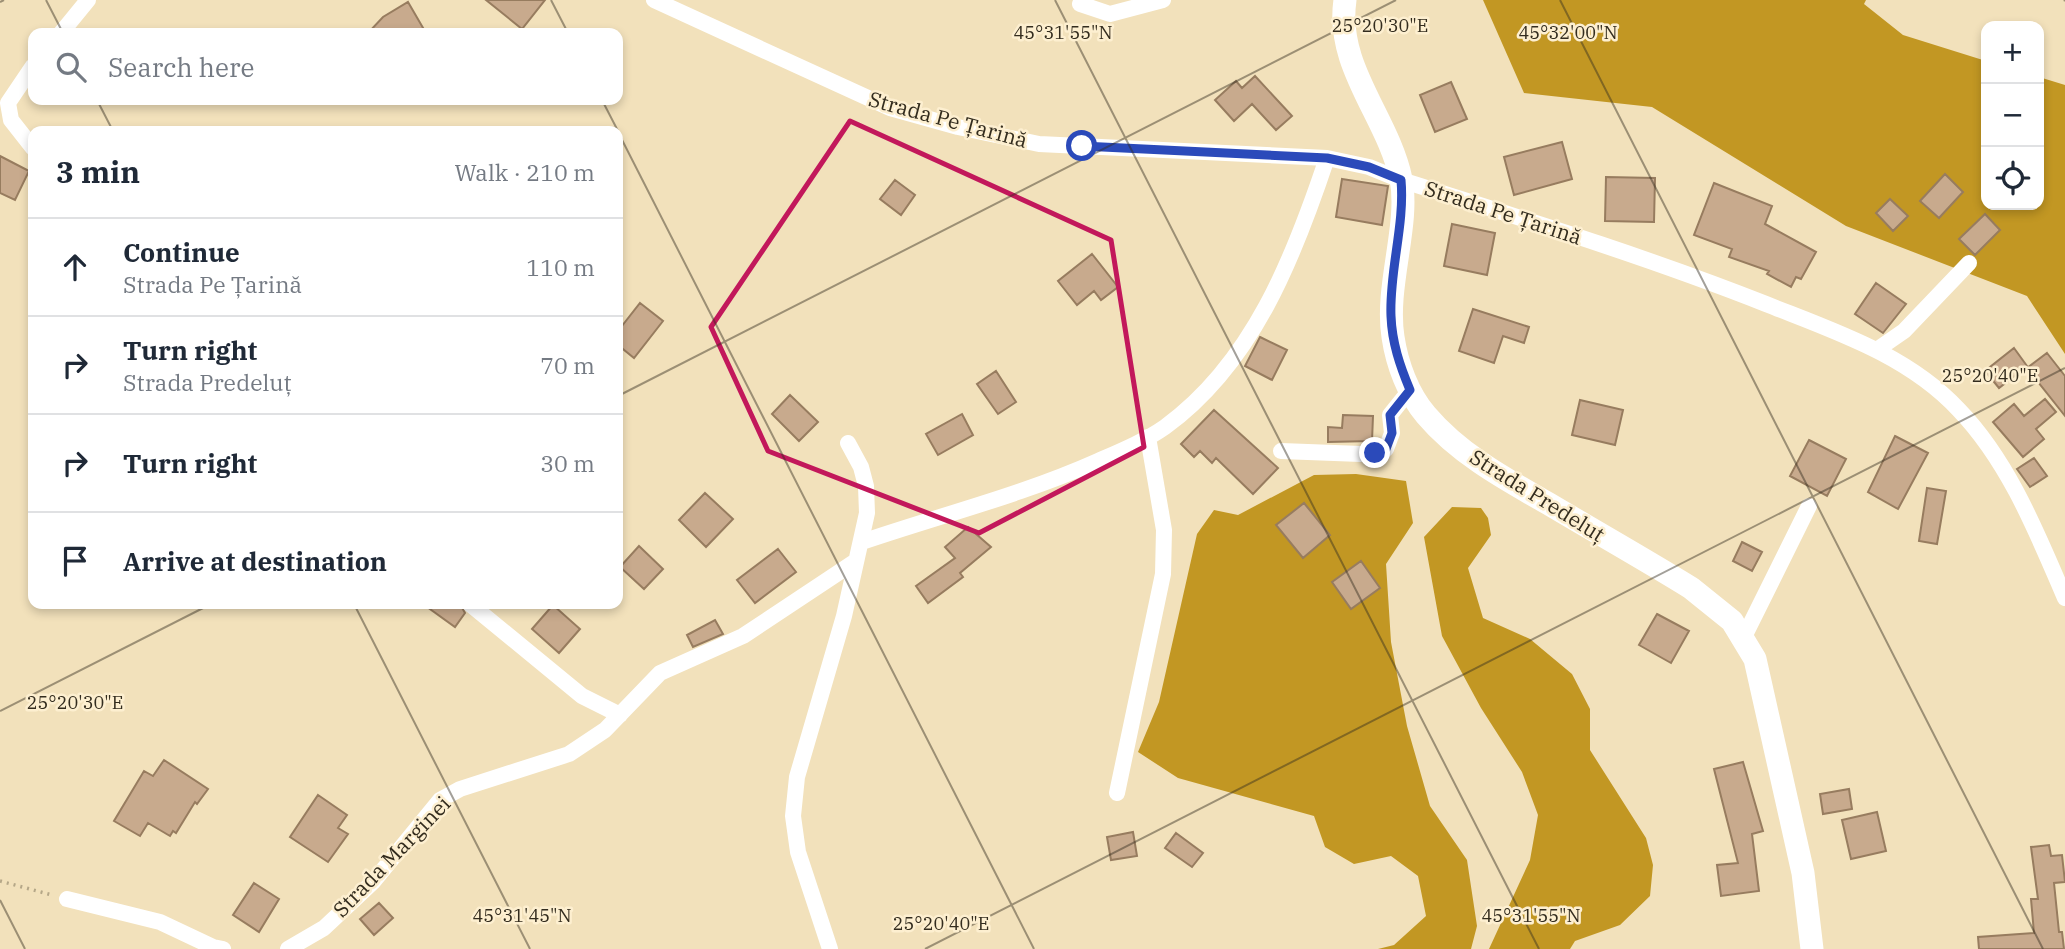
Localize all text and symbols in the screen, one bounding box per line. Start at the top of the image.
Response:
text: 25°20'30"E [1332,14,1428,37]
text: 45°31'55"N [1014,21,1113,44]
text: 45°32'00"N [1519,21,1618,44]
map controls [1981,21,2044,210]
button: + [1981,21,2044,84]
search box [28,28,623,105]
icon: search [52,48,90,86]
text: Search here [108,50,254,84]
street label: Strada Pe Țarină [866,84,1031,154]
button: − [1981,84,2044,147]
route start [1066,130,1097,161]
button: locate [1981,147,2044,210]
text: 3 min [56,152,140,191]
text: Walk · 210 m [454,157,595,187]
street label: Strada Pe Țarină [1421,173,1585,251]
text: Continue [123,235,240,269]
icon: ahead [56,248,94,286]
text: 110 m [526,252,595,282]
text: Strada Pe Țarină [123,269,302,299]
text: Turn right [123,333,257,367]
icon: right [56,346,94,384]
text: 70 m [540,350,595,380]
text: 25°20'40"E [1942,364,2038,387]
text: Strada Predeluț [123,367,292,397]
route end [1359,437,1390,468]
street label: Strada Predeluț [1465,442,1610,548]
icon: right [56,444,94,482]
text: Turn right [123,446,257,480]
text: 30 m [540,448,595,478]
icon: arrive [56,542,94,580]
text: Arrive at destination [123,544,387,578]
text: 25°20'30"E [27,691,123,714]
street label: Strada Marginei [326,790,456,923]
text: 45°31'45"N [473,904,572,927]
text: 45°31'55"N [1482,904,1581,927]
text: 25°20'40"E [893,912,989,935]

